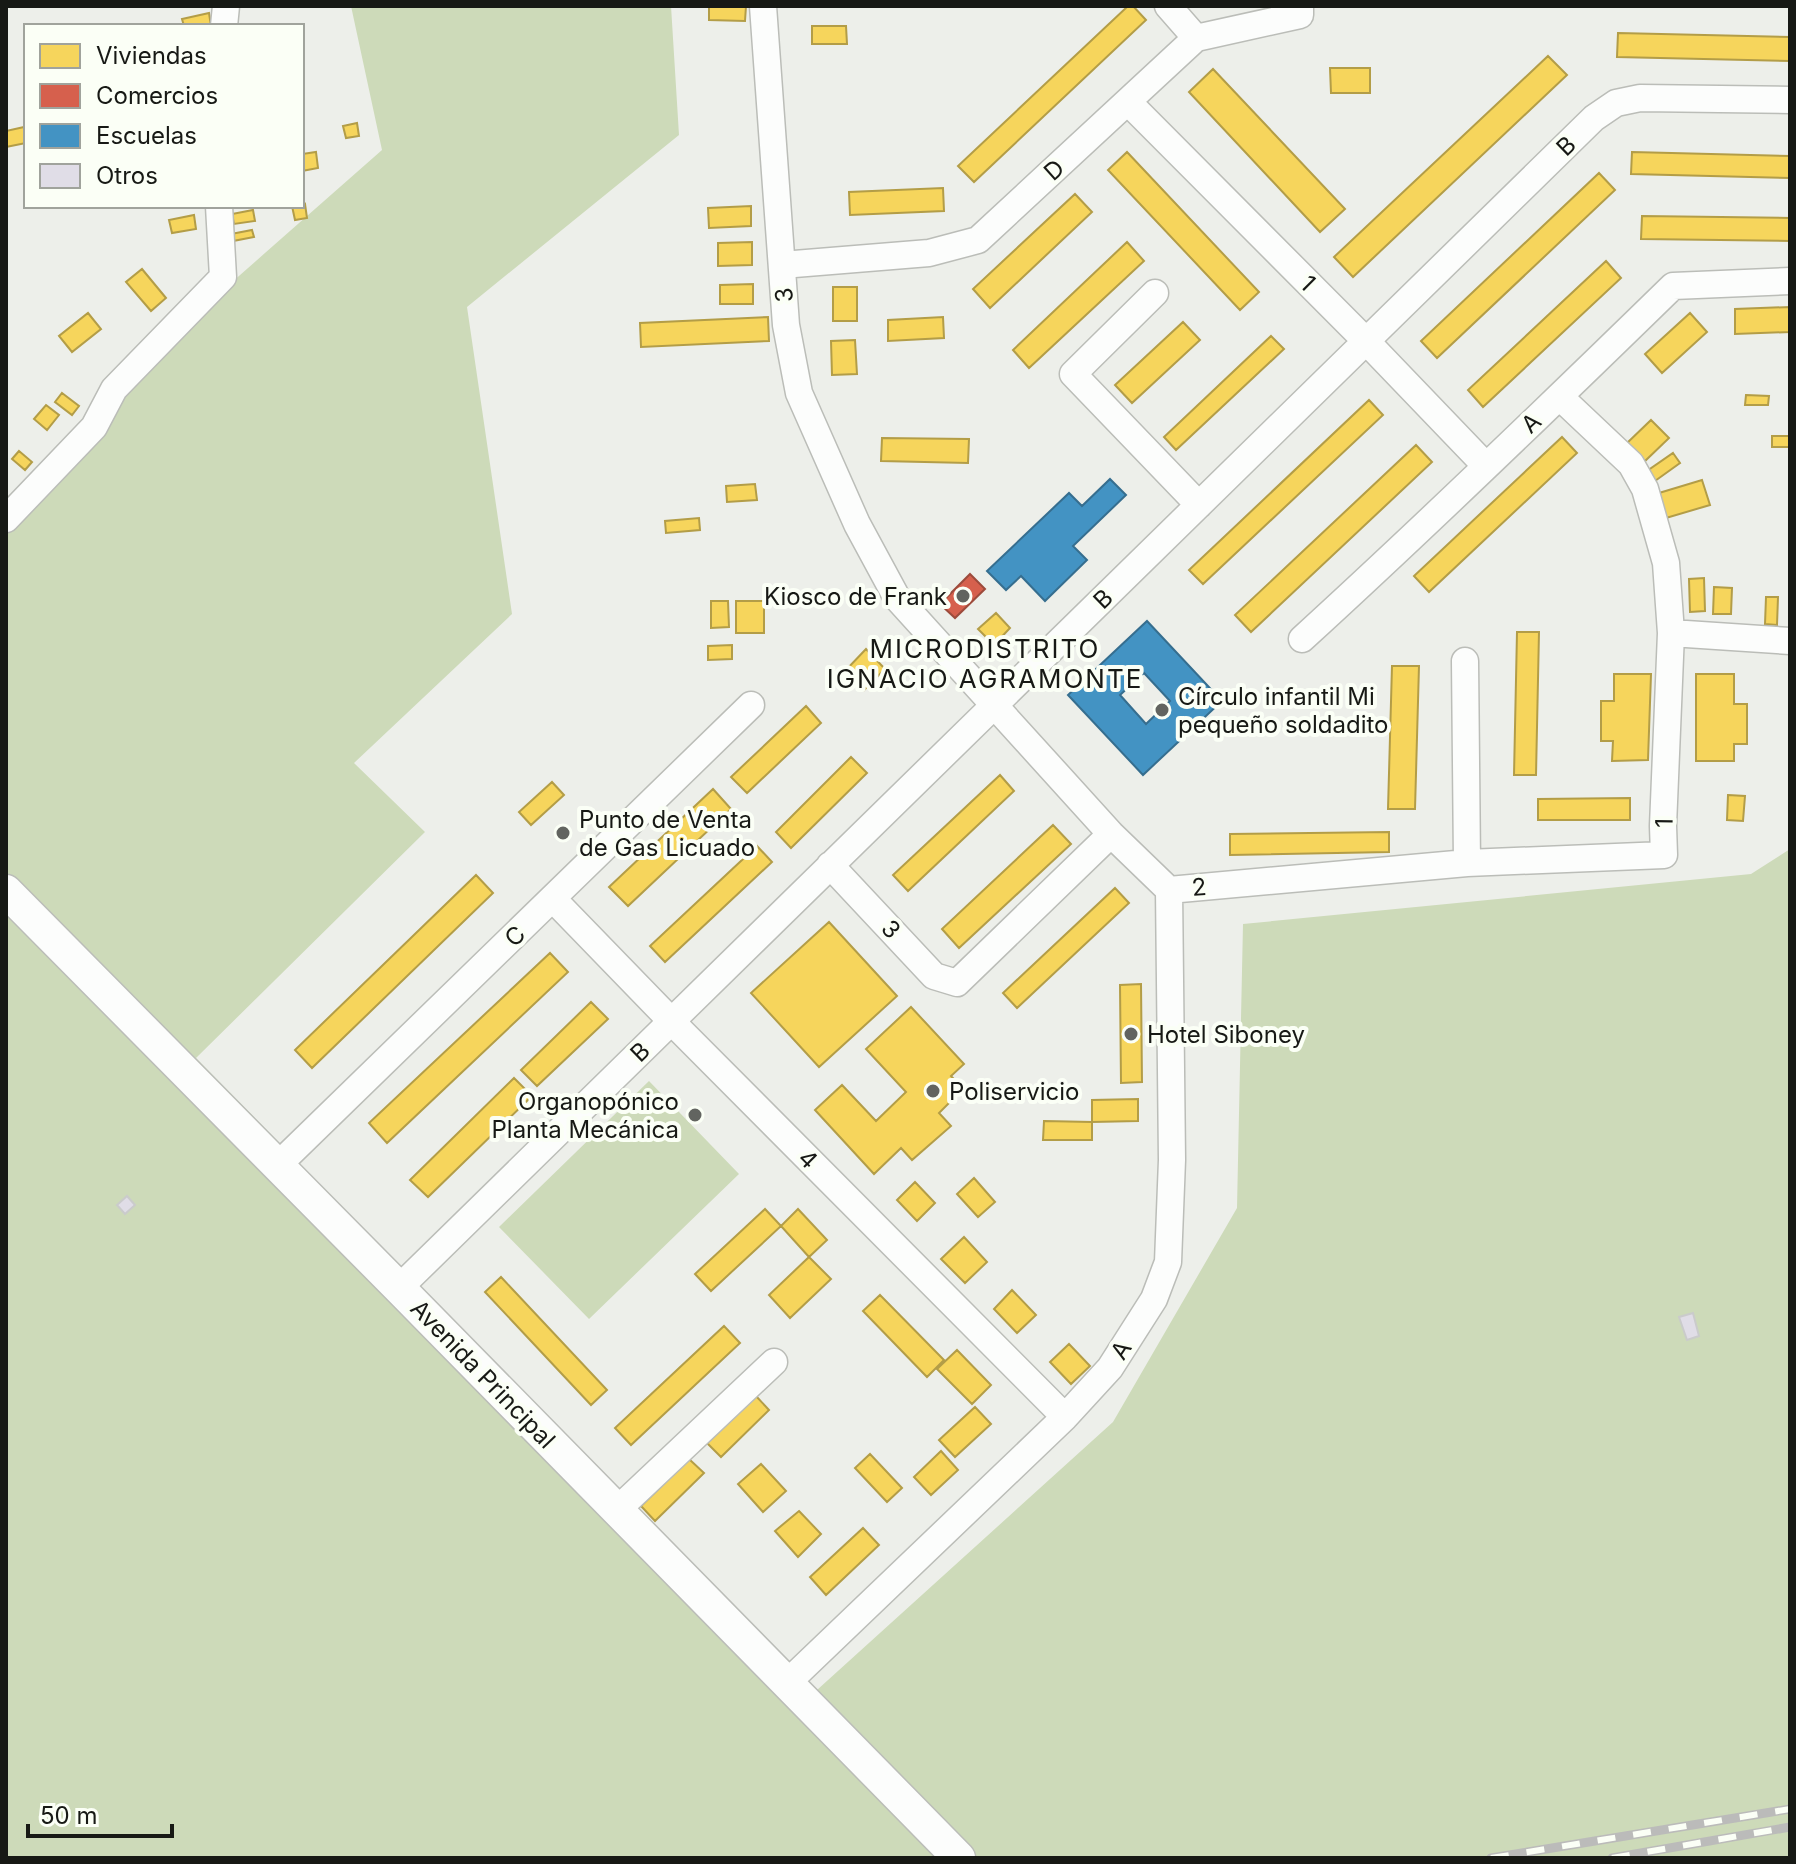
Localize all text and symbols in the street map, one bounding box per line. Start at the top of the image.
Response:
legend [24,24,304,208]
text: Viviendas [96,41,207,70]
text: Comercios [96,81,218,110]
text: Escuelas [96,121,197,150]
street label: B [1550,130,1582,162]
street label: D [1038,153,1070,187]
text: Otros [96,161,158,190]
street label: 1 [1294,269,1322,297]
street label: 3 [769,287,799,303]
street label: A [1515,407,1547,439]
place label: Kiosco de Frank [764,582,947,611]
street label: B [1087,583,1119,615]
marker: Kiosco de Frank [954,587,972,605]
district label: MICRODISTRITO IGNACIO AGRAMONTE [827,633,1143,694]
place label: Círculo infantil Mi pequeño soldadito [1178,682,1388,739]
marker: Círculo infantil Mi pequeño soldadito [1153,701,1171,719]
place label: Punto de Venta de Gas Licuado [579,805,755,862]
street label: 1 [1649,818,1679,828]
marker: Punto de Venta de Gas Licuado [554,824,572,842]
street label: 2 [1190,872,1208,902]
street label: 3 [875,914,907,944]
street label: C [499,919,531,953]
place label: Hotel Siboney [1147,1020,1305,1049]
marker: Hotel Siboney [1122,1025,1140,1043]
street label: B [624,1036,656,1068]
place label: Poliservicio [949,1077,1080,1106]
marker: Poliservicio [924,1082,942,1100]
place label: Organopónico Planta Mecánica [492,1087,679,1144]
marker: Organopónico Planta Mecánica [686,1106,704,1124]
street label: 4 [792,1143,824,1175]
street label: Avenida Principal [405,1294,561,1454]
street label: A [1104,1335,1138,1365]
scale bar [28,1788,172,1838]
text: 50 m [40,1801,98,1830]

